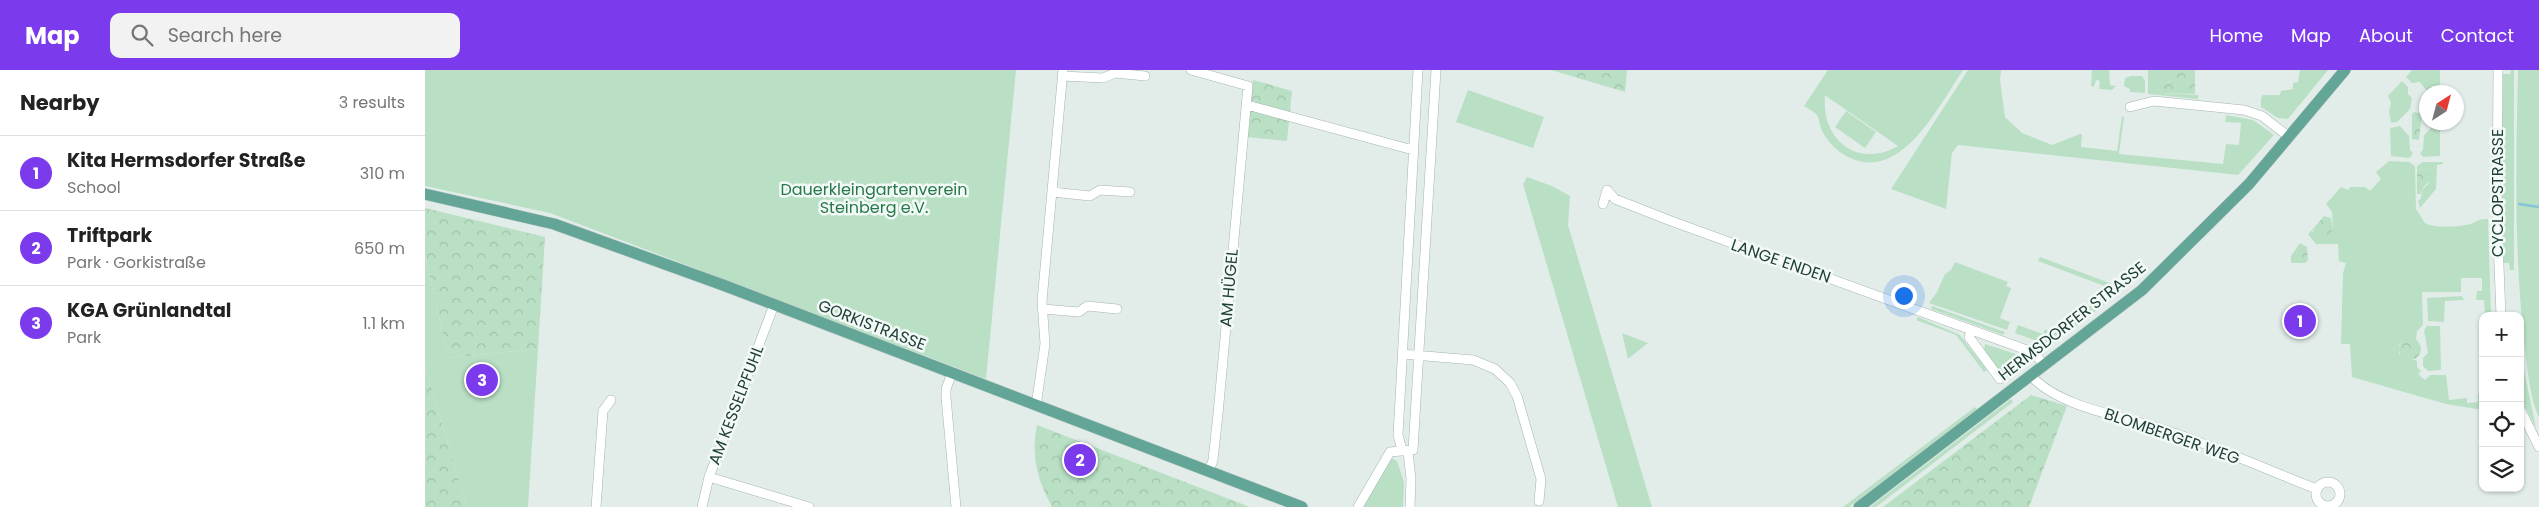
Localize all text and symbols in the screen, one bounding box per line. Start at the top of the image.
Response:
search box [110,13,460,58]
text: Map [25,19,80,52]
icon: search [128,21,156,49]
text: Search here [168,22,282,49]
text: Home [2209,23,2263,48]
text: Map [2291,23,2331,48]
text: About [2359,23,2413,48]
text: Contact [2441,23,2514,48]
north arrow [2419,85,2464,130]
text: Nearby [20,88,100,117]
text: 3 results [339,91,405,114]
street label: CYCLOPSTRASSE [2486,129,2509,257]
text: Kita Hermsdorfer Straße [67,147,305,174]
text: 1 [33,162,39,185]
text: 310 m [360,162,405,185]
text: School [67,176,121,199]
park label: Dauerkleingartenverein Steinberg e.V. [780,178,968,219]
text: Triftpark [67,222,152,249]
street label: LANGE ENDEN [1728,233,1834,289]
text: 2 [31,237,41,260]
text: 650 m [354,237,405,260]
street label: AM HÜGEL [1214,248,1244,328]
text: Park · Gorkistraße [67,251,206,274]
street label: HERMSDORFER STRASSE [1993,256,2151,386]
your location [1891,283,1917,309]
street label: GORKISTRASSE [815,294,929,356]
text: KGA Grünlandtal [67,297,231,324]
pin: 1 [2284,302,2316,340]
text: 3 [31,312,41,335]
text: 1.1 km [362,312,405,335]
map controls [2479,312,2524,492]
button: + [2479,312,2524,357]
text: Park [67,326,101,349]
street label: AM KESSELPFUHL [703,342,769,468]
button: − [2479,357,2524,402]
pin: 3 [466,361,498,399]
street label: BLOMBERGER WEG [2101,402,2243,470]
button: locate [2479,402,2524,447]
pin: 2 [1064,441,1096,479]
button: layers [2479,447,2524,492]

